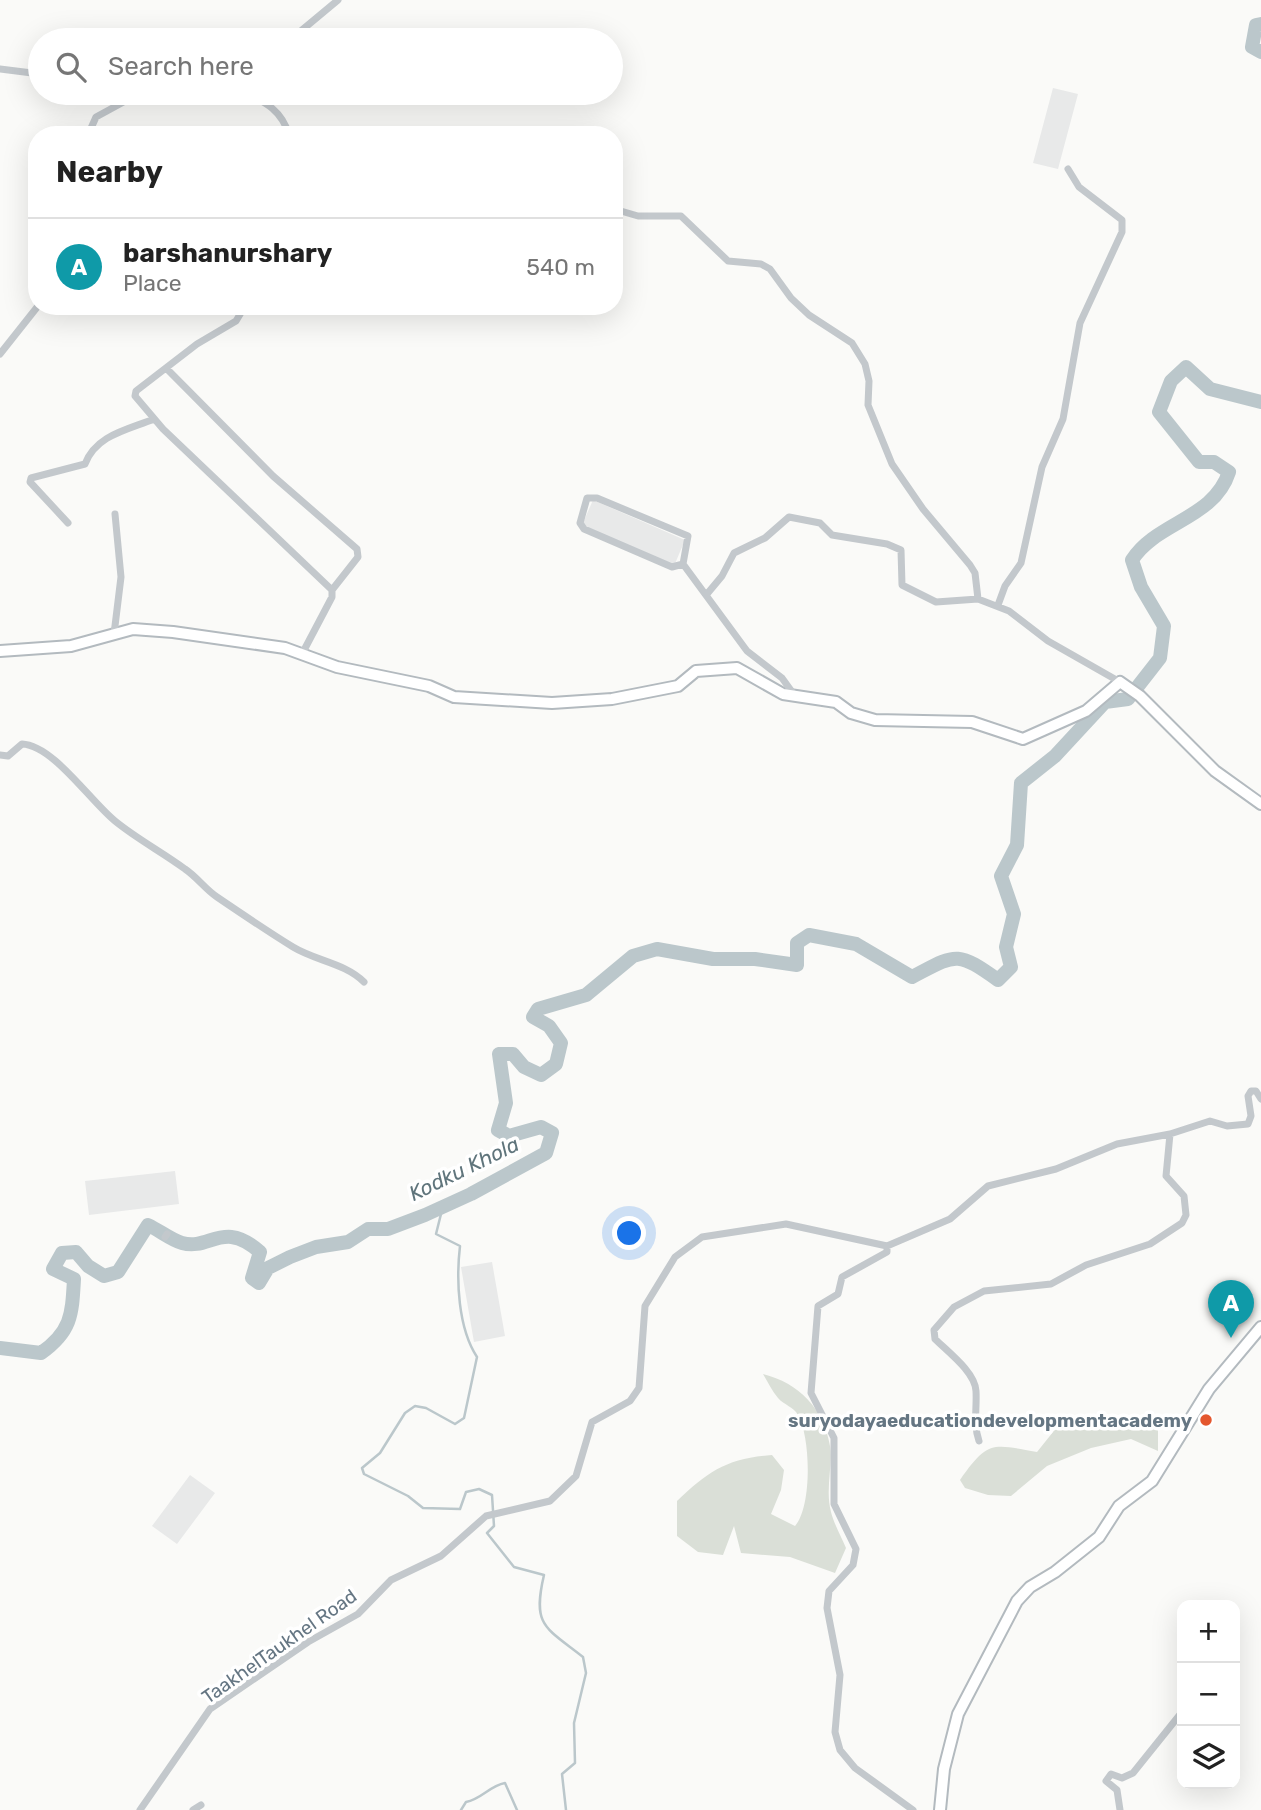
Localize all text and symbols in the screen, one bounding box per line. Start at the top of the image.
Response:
search box [28,28,623,105]
icon: search [52,48,90,86]
text: Search here [108,51,254,82]
text: Nearby [56,154,163,190]
text: barshanurshary [123,238,332,269]
text: A [71,253,87,281]
text: 540 m [526,253,595,281]
text: Place [123,269,182,297]
water label: Kodku Khola [405,1131,523,1206]
your location [612,1216,646,1250]
pin: A [1208,1280,1254,1338]
place label: suryodayaeducationdevelopmentacademy [788,1409,1193,1432]
marker: suryodayaeducationdevelopmentacademy [1198,1412,1214,1428]
street label: TaakhelTaukhel Road [197,1584,361,1709]
map controls [1177,1600,1240,1789]
button: + [1177,1600,1240,1663]
button: − [1177,1663,1240,1726]
button: layers [1177,1726,1240,1789]

